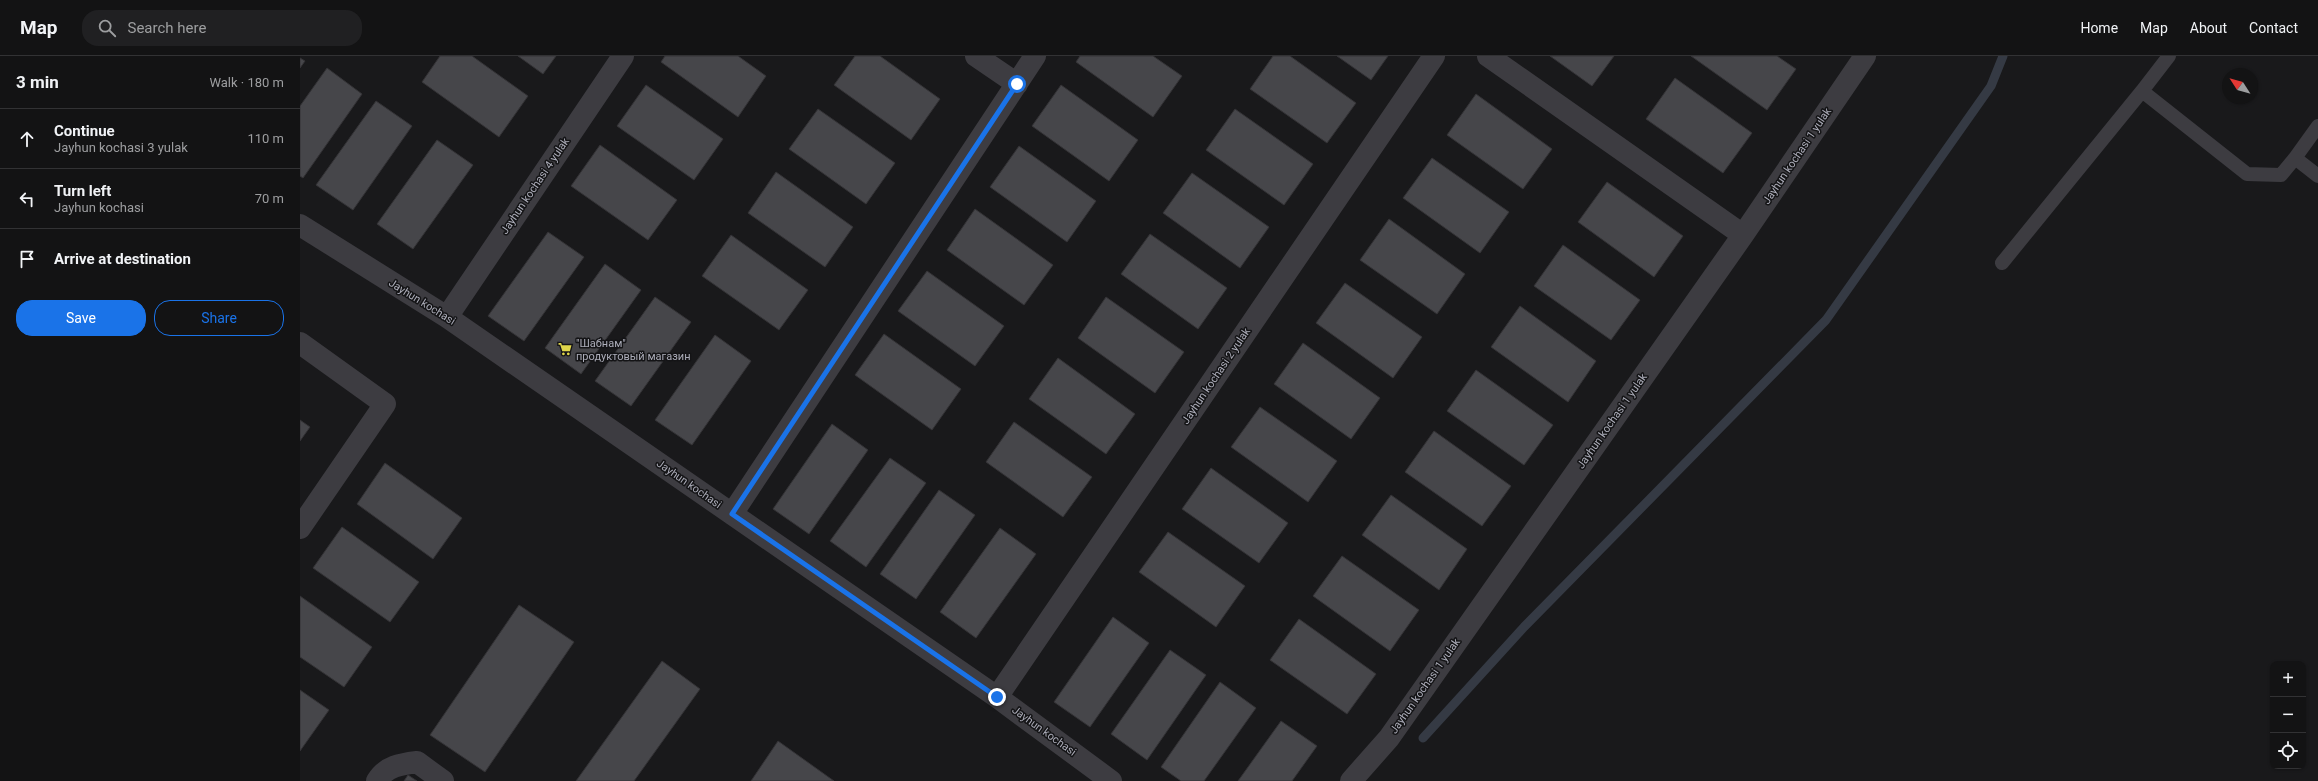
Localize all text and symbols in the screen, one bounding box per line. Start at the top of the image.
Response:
search box [82,10,362,46]
text: Map [20,16,58,39]
icon: search [96,17,118,39]
text: Search here [128,19,206,37]
text: Home [2080,20,2118,36]
text: Map [2140,20,2168,36]
text: About [2190,20,2227,36]
text: Contact [2249,20,2298,36]
north arrow [2222,68,2258,104]
text: 3 min [16,72,59,92]
text: Walk · 180 m [209,75,284,90]
route start [1008,75,1026,93]
street label: Jayhun kochasi 1 yulak [1760,105,1834,207]
text: Continue [54,122,115,140]
icon: ahead [16,128,38,150]
text: 110 m [247,131,284,146]
street label: Jayhun kochasi 4 yulak [498,135,572,237]
text: Jayhun kochasi 3 yulak [54,140,188,155]
text: Turn left [54,182,111,200]
icon: left [16,188,38,210]
text: 70 m [255,191,284,206]
text: Jayhun kochasi [54,200,144,215]
icon: arrive [16,248,38,270]
text: Arrive at destination [54,250,191,268]
street label: Jayhun kochasi [386,276,458,328]
button: Save [16,300,146,336]
button: Share [154,300,284,336]
street label: Jayhun kochasi 2 yulak [1179,325,1253,427]
place label: "Шабнам" продуктовый магазин [576,337,690,363]
supermarket icon: "Шабнам" продуктовый магазин [557,341,573,357]
street label: Jayhun kochasi 1 yulak [1574,371,1650,471]
street label: Jayhun kochasi [654,457,724,511]
street label: Jayhun kochasi 1 yulak [1387,636,1463,736]
map controls [2270,661,2306,769]
button: + [2270,661,2306,697]
route end [988,688,1006,706]
button: − [2270,697,2306,733]
street label: Jayhun kochasi [1009,703,1079,759]
button: locate [2270,733,2306,769]

